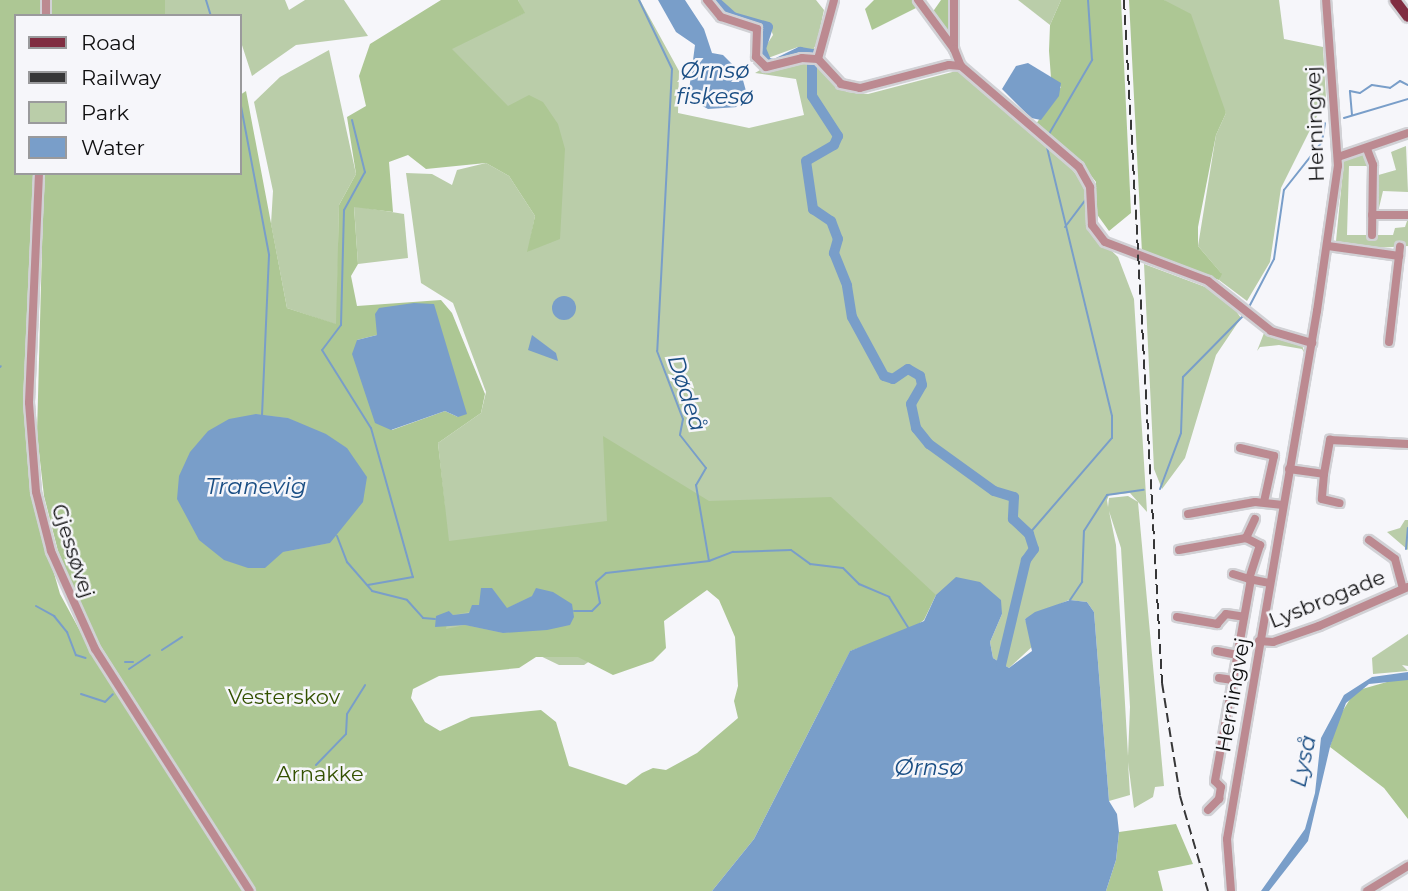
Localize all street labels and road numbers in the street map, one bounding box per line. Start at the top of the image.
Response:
street label: Herningvej [1300,66,1330,182]
street label: Gjessøvej [46,501,100,601]
street label: Lysbrogade [1265,564,1389,634]
street label: Herningvej [1211,636,1255,754]

